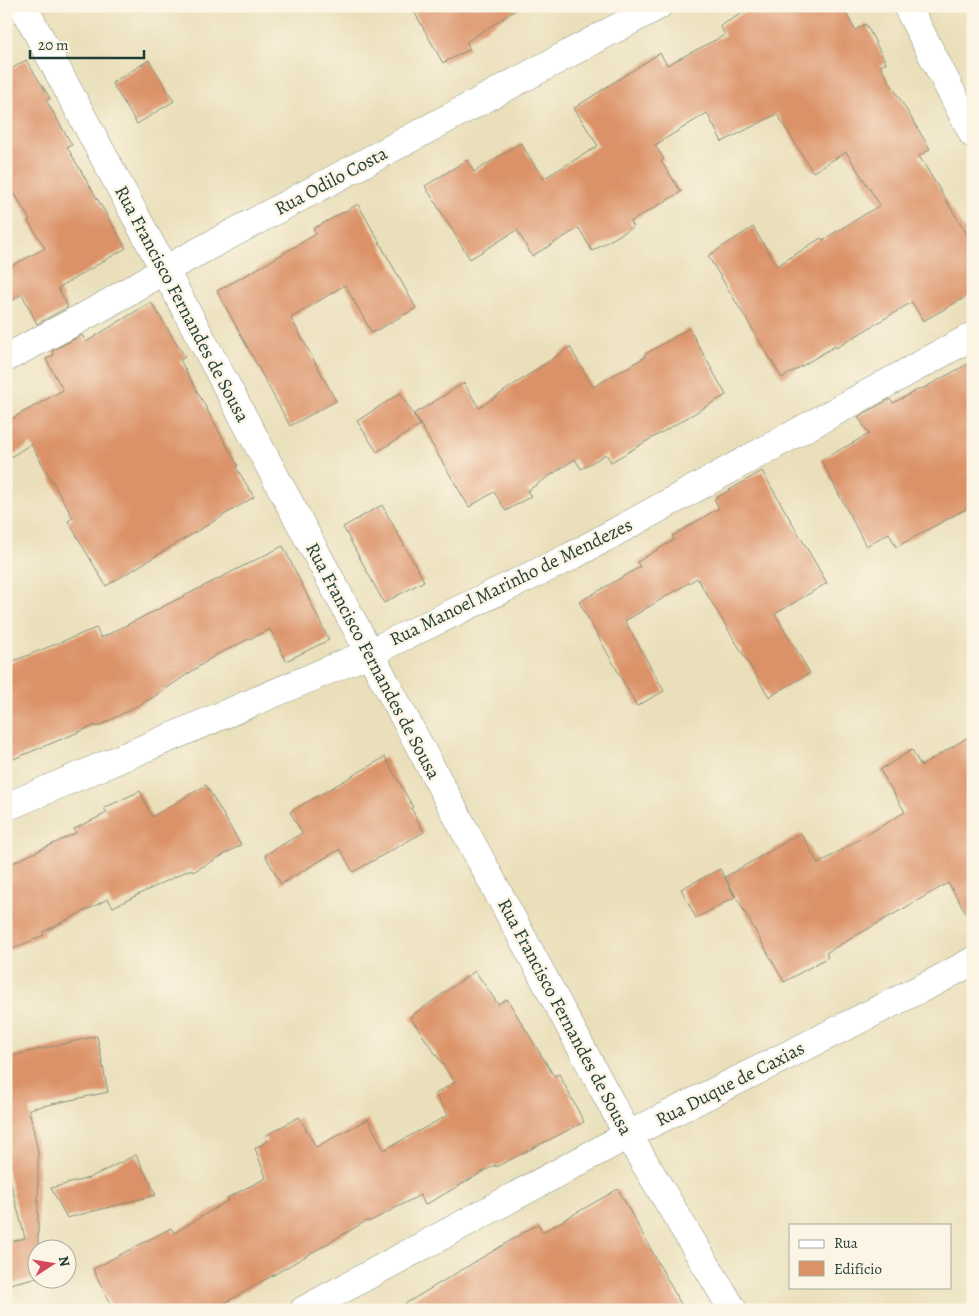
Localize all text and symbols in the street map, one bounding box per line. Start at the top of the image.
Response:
scale bar [30,28,144,60]
text: 20 m [38,35,69,55]
street label: Rua Odilo Costa [270,140,392,222]
street label: Rua Francisco Fernandes de Sousa [108,181,256,427]
street label: Rua Manoel Marinho de Mendezes [385,512,637,652]
street label: Rua Francisco Fernandes de Sousa [299,538,447,784]
street label: Rua Francisco Fernandes de Sousa [491,894,639,1140]
street label: Rua Duque de Caxias [651,1035,809,1133]
legend [789,1224,952,1288]
text: Rua [834,1233,858,1253]
north arrow [28,1238,78,1288]
text: N [54,1254,75,1268]
text: Edifício [834,1259,882,1279]

